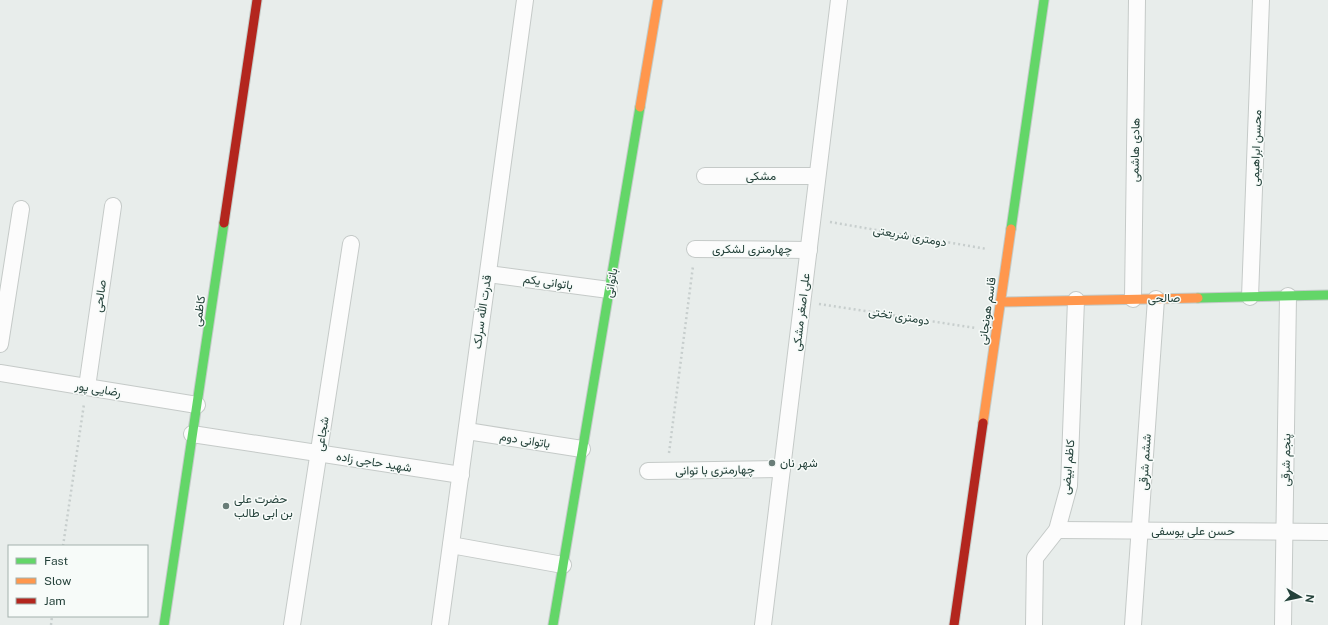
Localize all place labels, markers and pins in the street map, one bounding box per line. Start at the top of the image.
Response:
place label: شهر نان [780,456,818,471]
marker: شهر نان [767,458,777,468]
place label: حضرت علی بن ابی طالب [234,492,293,521]
marker: حضرت علی بن ابی طالب [221,501,231,511]

